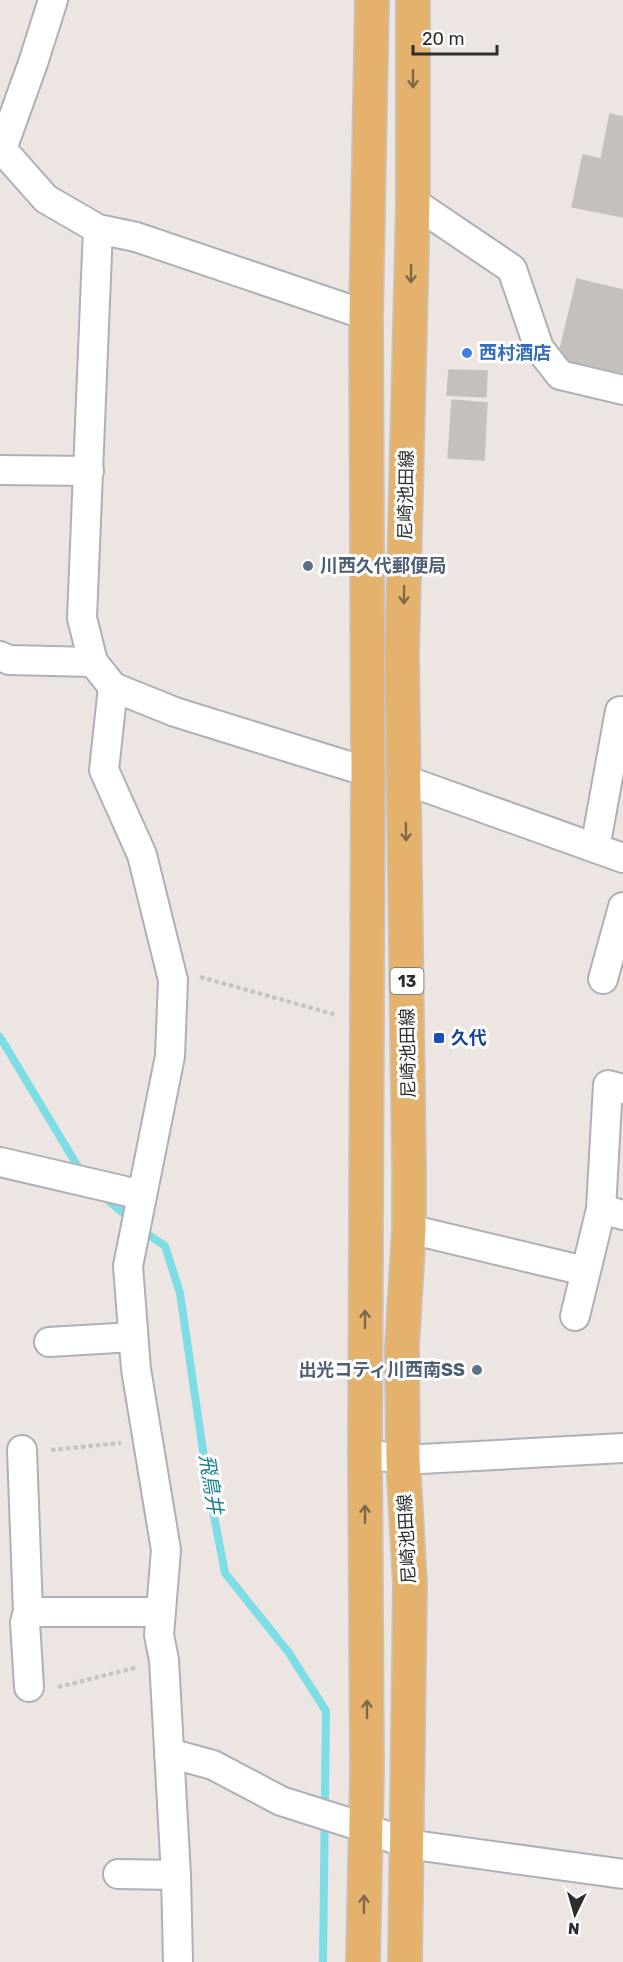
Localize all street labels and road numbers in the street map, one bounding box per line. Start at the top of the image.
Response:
street label: 尼崎池田線 [394,450,418,540]
road number: 13 [390,968,424,994]
street label: 尼崎池田線 [396,1008,420,1098]
street label: 尼崎池田線 [394,1493,420,1585]

